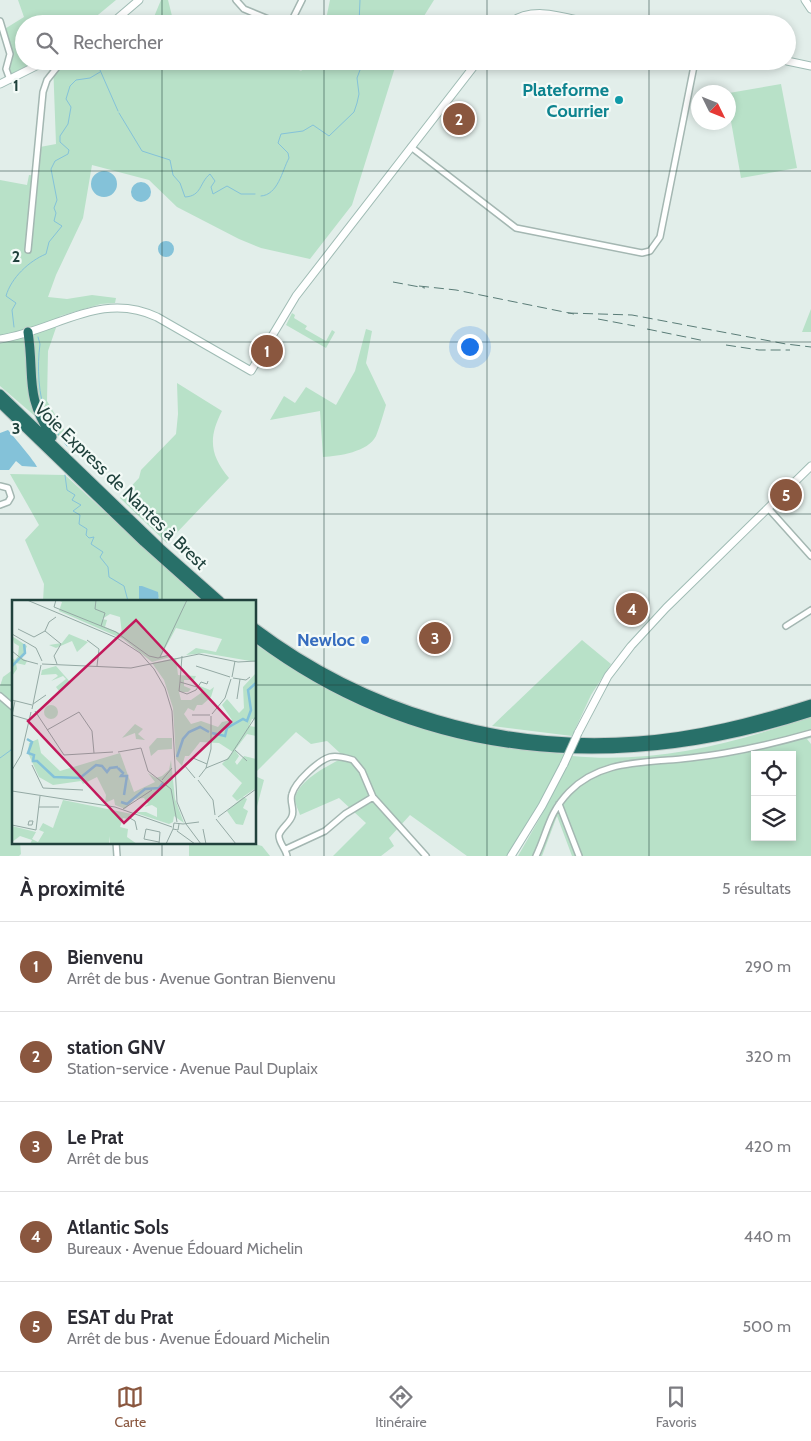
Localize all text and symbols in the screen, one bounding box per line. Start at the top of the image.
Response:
search box [15,15,796,70]
icon: search [33,29,61,57]
text: Rechercher [73,31,163,54]
text: 1 [13,76,19,95]
place label: Plateforme Courrier [522,79,609,122]
north arrow [691,85,736,130]
marker: Plateforme Courrier [613,94,625,106]
pin: 2 [443,100,475,138]
text: 2 [12,247,20,266]
pin: 1 [251,332,283,370]
your location [457,334,483,360]
street label: Voie Express de Nantes à Brest [30,398,212,574]
text: 3 [12,419,20,438]
pin: 5 [770,476,802,514]
pin: 4 [616,590,648,628]
inset map [12,600,256,844]
pin: 3 [419,619,451,657]
place label: Newloc [297,629,355,651]
marker: Newloc [359,634,371,646]
map controls [751,751,796,841]
button: locate [751,751,796,796]
button: layers [751,796,796,841]
text: À proximité [20,876,125,901]
text: 5 résultats [722,879,791,898]
text: Bienvenu [67,946,143,969]
text: 1 [33,957,39,976]
text: 290 m [745,957,791,976]
text: Arrêt de bus · Avenue Gontran Bienvenu [67,969,336,988]
text: station GNV [67,1036,165,1059]
text: 2 [32,1047,40,1066]
text: 320 m [745,1047,791,1066]
text: Station-service · Avenue Paul Duplaix [67,1059,318,1078]
text: Le Prat [67,1126,124,1149]
text: 3 [32,1137,40,1156]
text: 420 m [745,1137,791,1156]
text: Arrêt de bus [67,1149,149,1168]
text: Atlantic Sols [67,1216,169,1239]
text: 4 [31,1227,41,1246]
text: 440 m [744,1227,791,1246]
text: Bureaux · Avenue Édouard Michelin [67,1239,303,1258]
text: ESAT du Prat [67,1306,173,1329]
text: 5 [32,1317,40,1336]
text: 500 m [742,1317,791,1336]
text: Arrêt de bus · Avenue Édouard Michelin [67,1329,330,1348]
tab: Carte [115,1383,146,1431]
tab: Itinéraire [375,1383,427,1431]
tab: Favoris [656,1383,696,1431]

